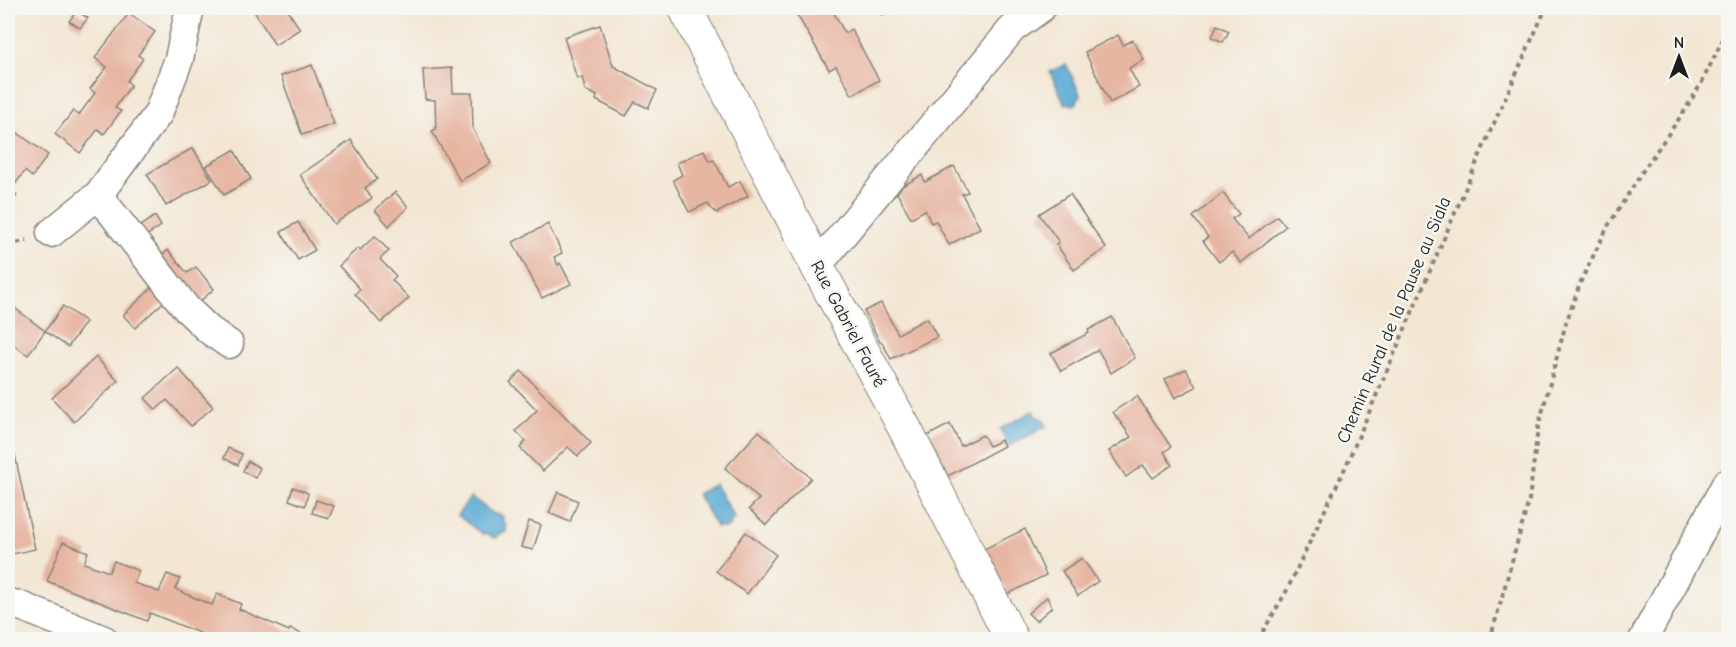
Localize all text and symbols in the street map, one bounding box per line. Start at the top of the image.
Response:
north arrow [1649,27,1709,87]
text: N [1674,34,1684,52]
street label: Chemin Rural de la Pause au Siala [1332,194,1456,446]
street label: Rue Gabriel Fauré [806,257,890,391]

